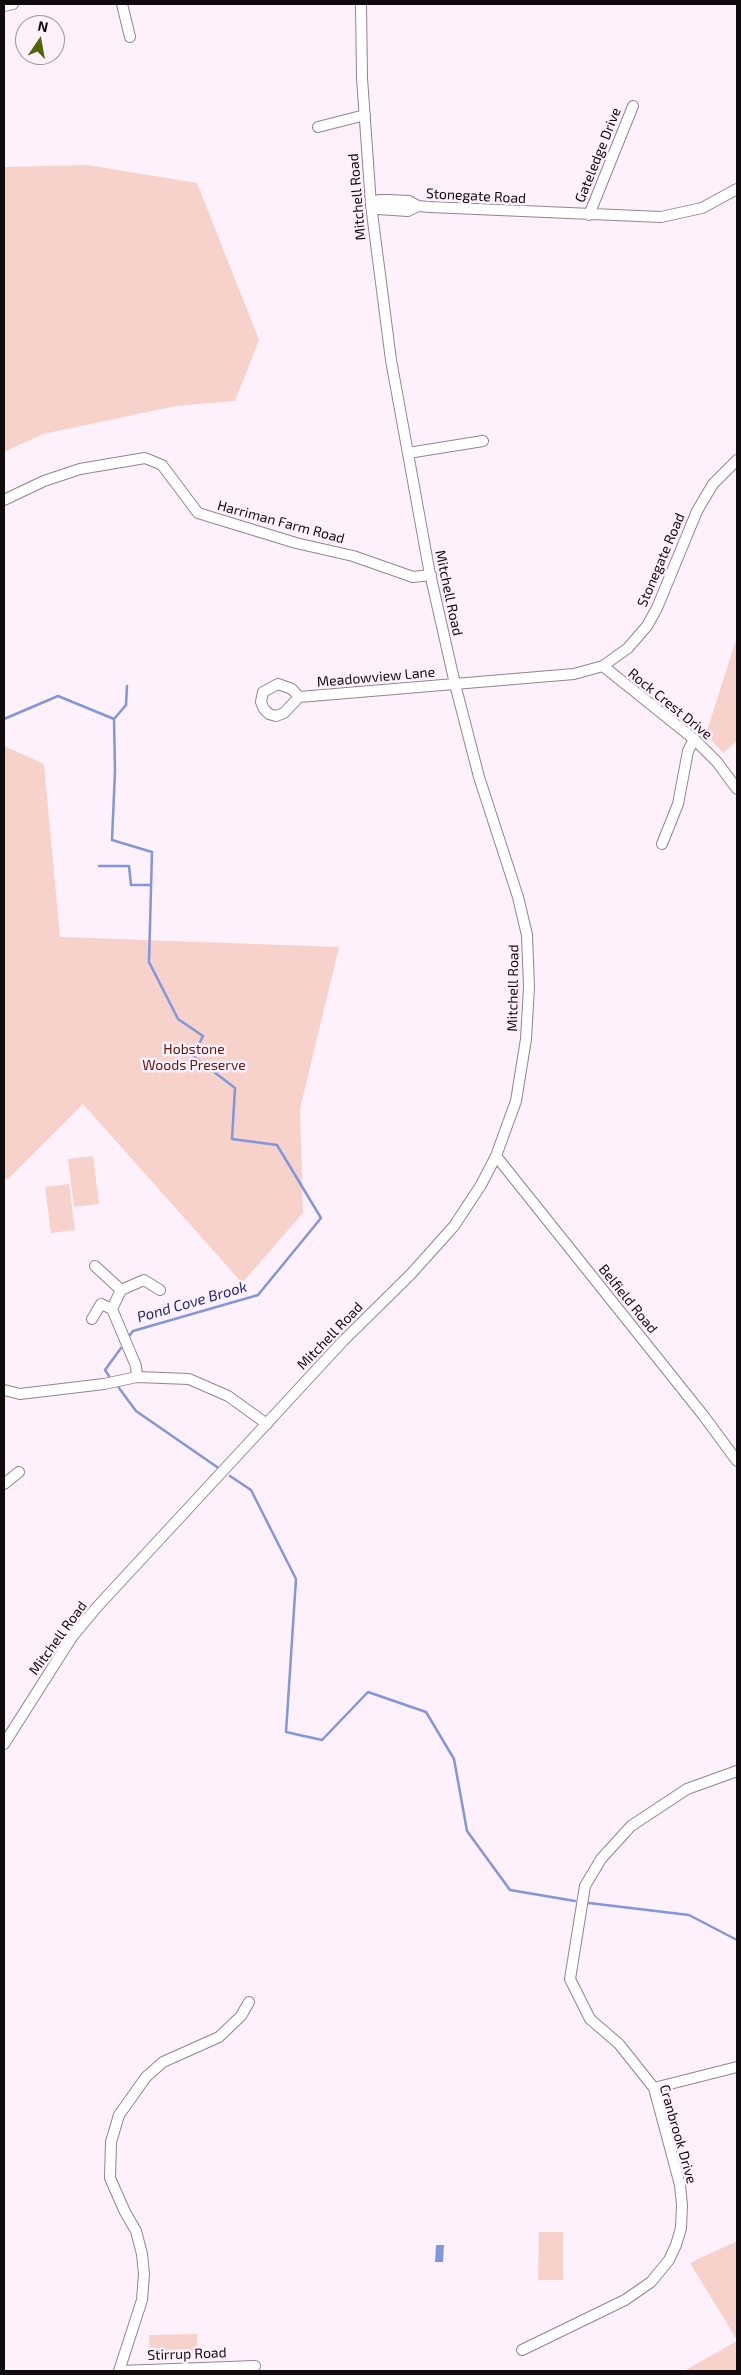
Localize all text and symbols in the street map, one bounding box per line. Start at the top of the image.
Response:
north arrow [15,15,65,65]
text: N [36,16,50,35]
street label: Gateledge Drive [571,105,625,205]
street label: Mitchell Road [345,153,369,241]
street label: Stonegate Road [425,185,527,207]
street label: Harriman Farm Road [216,497,346,547]
street label: Stonegate Road [634,511,688,609]
street label: Mitchell Road [432,549,466,637]
street label: Meadowview Lane [316,663,436,691]
street label: Rock Crest Drive [625,665,715,743]
street label: Mitchell Road [504,944,522,1032]
park label: Hobstone Woods Preserve [142,1041,246,1074]
street label: Belfield Road [595,1261,661,1337]
water label: Pond Cove Brook [135,1278,249,1326]
street label: Mitchell Road [294,1299,366,1373]
street label: Mitchell Road [26,1598,90,1678]
street label: Cranbrook Drive [656,2083,700,2185]
street label: Stirrup Road [147,2344,227,2364]

